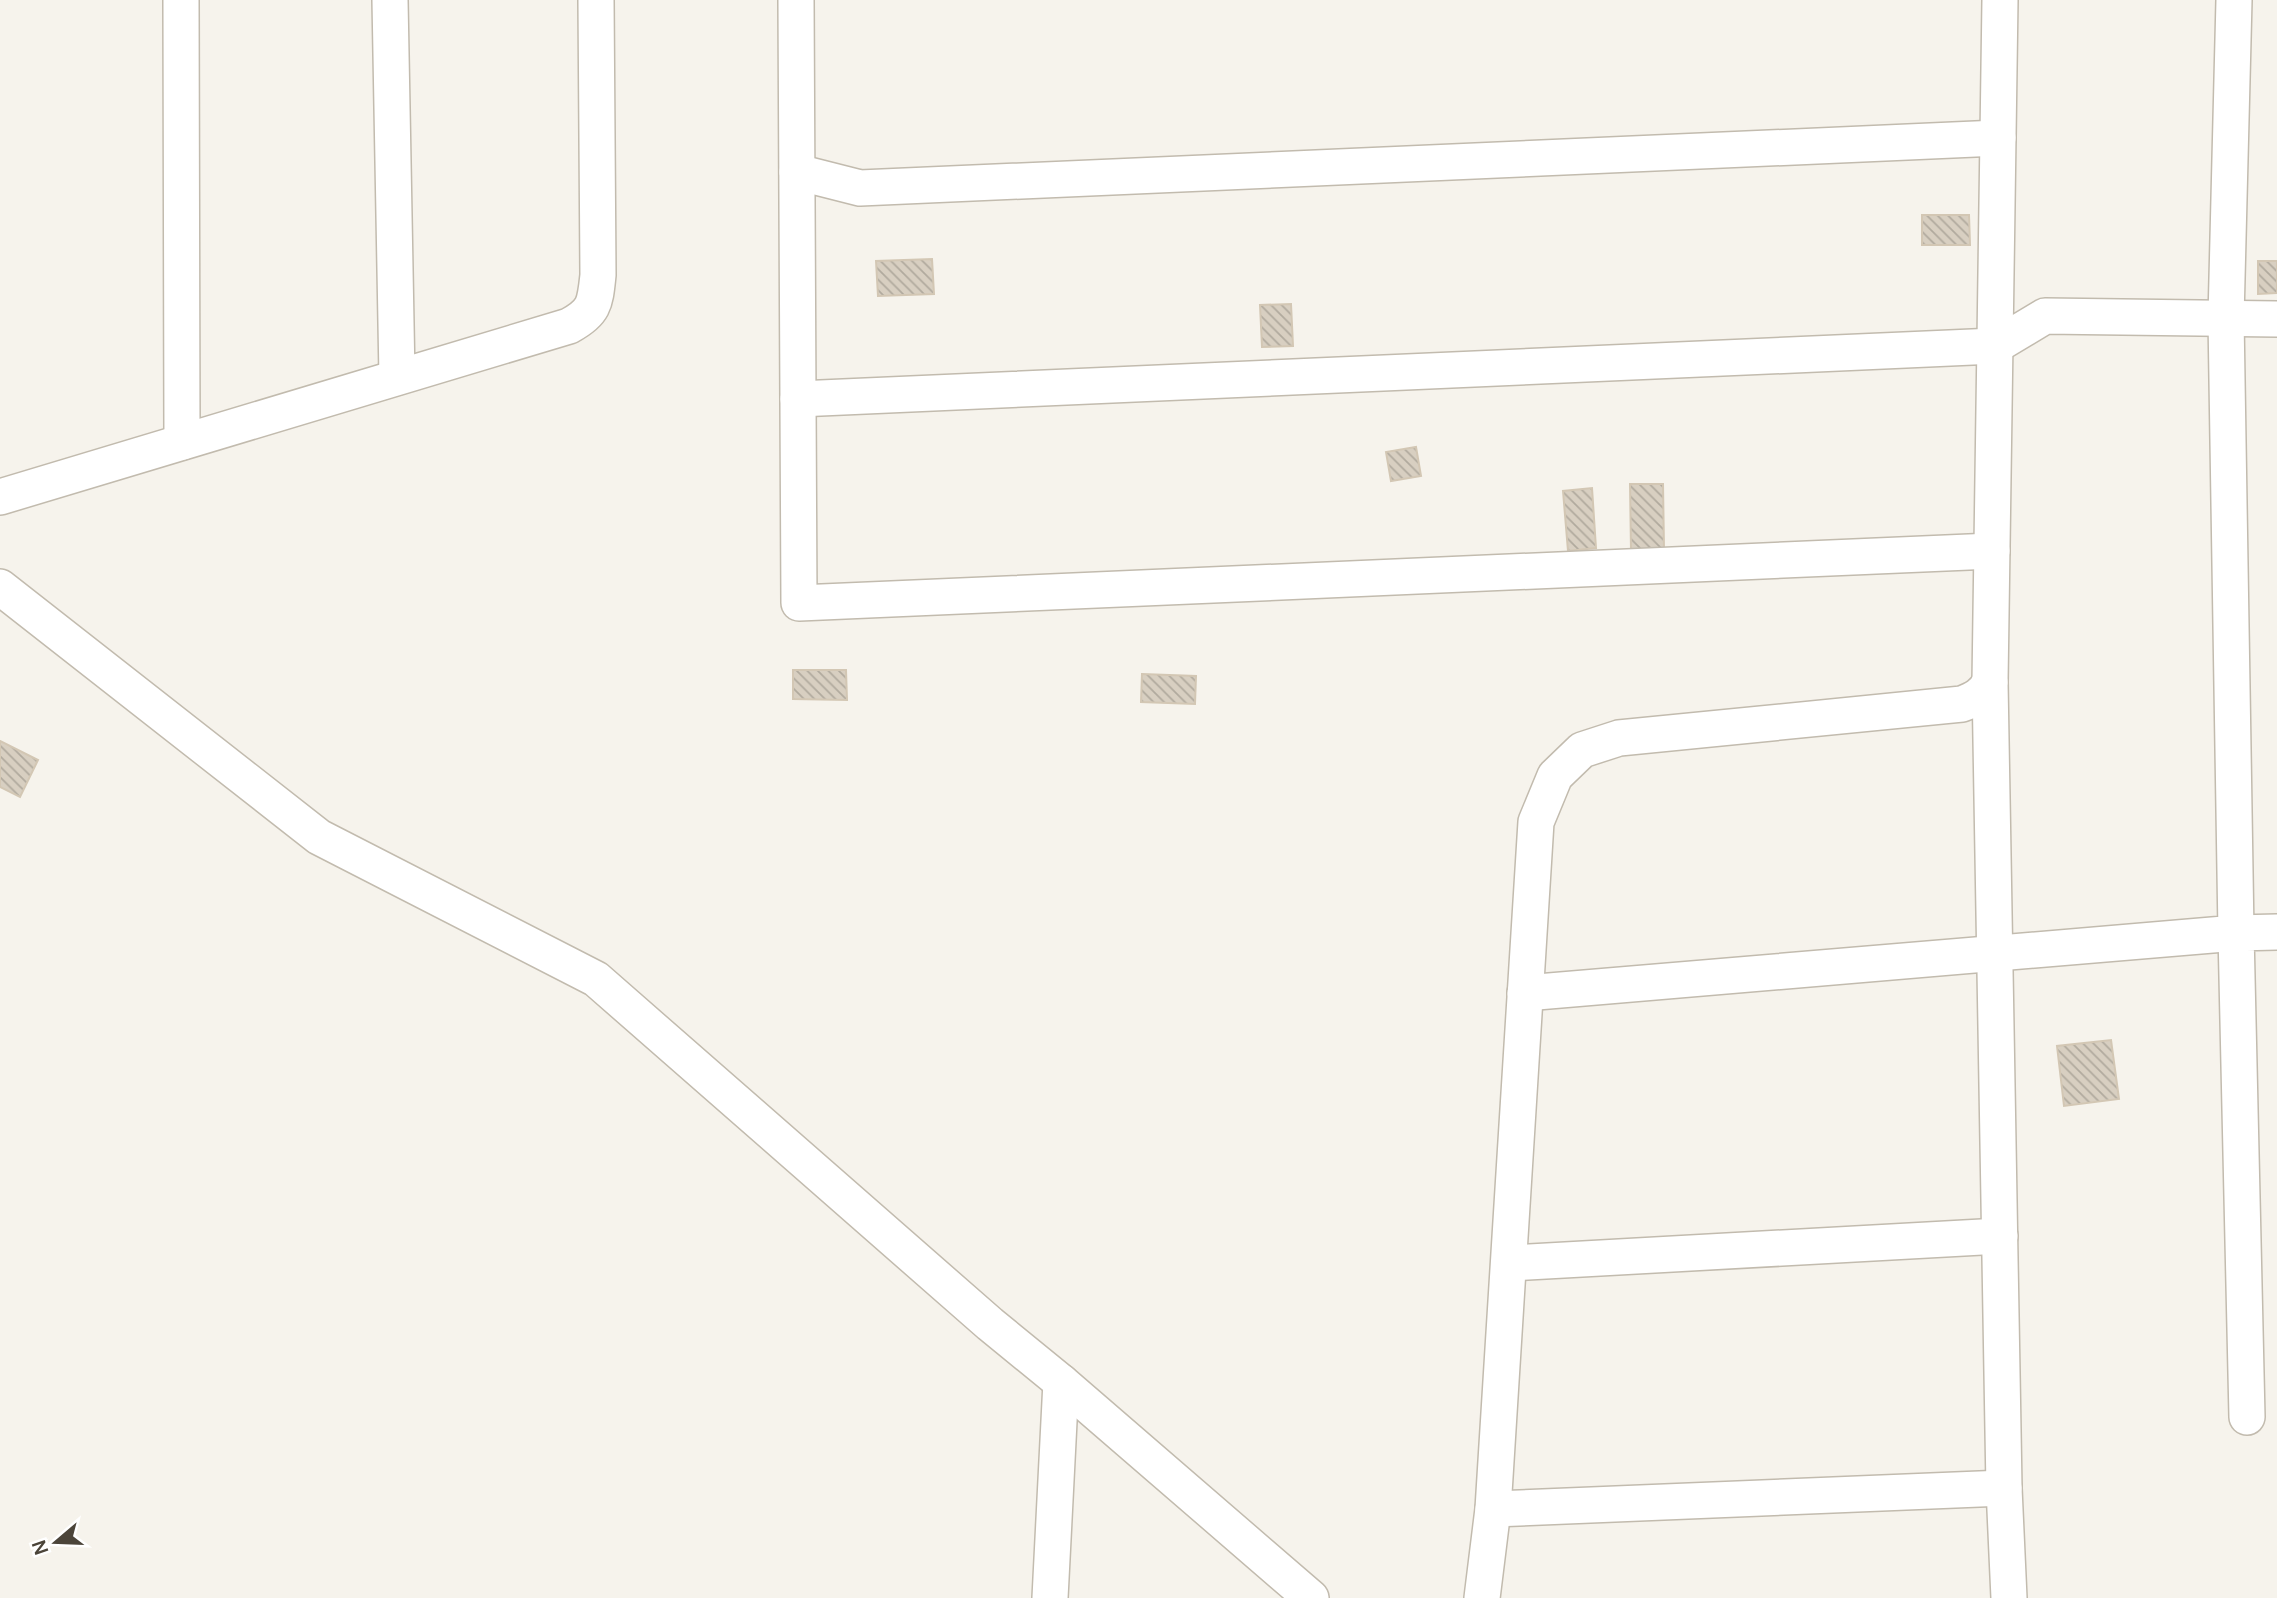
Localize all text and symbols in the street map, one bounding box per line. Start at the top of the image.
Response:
north arrow [21,1507,91,1577]
text: N [25,1537,54,1558]

